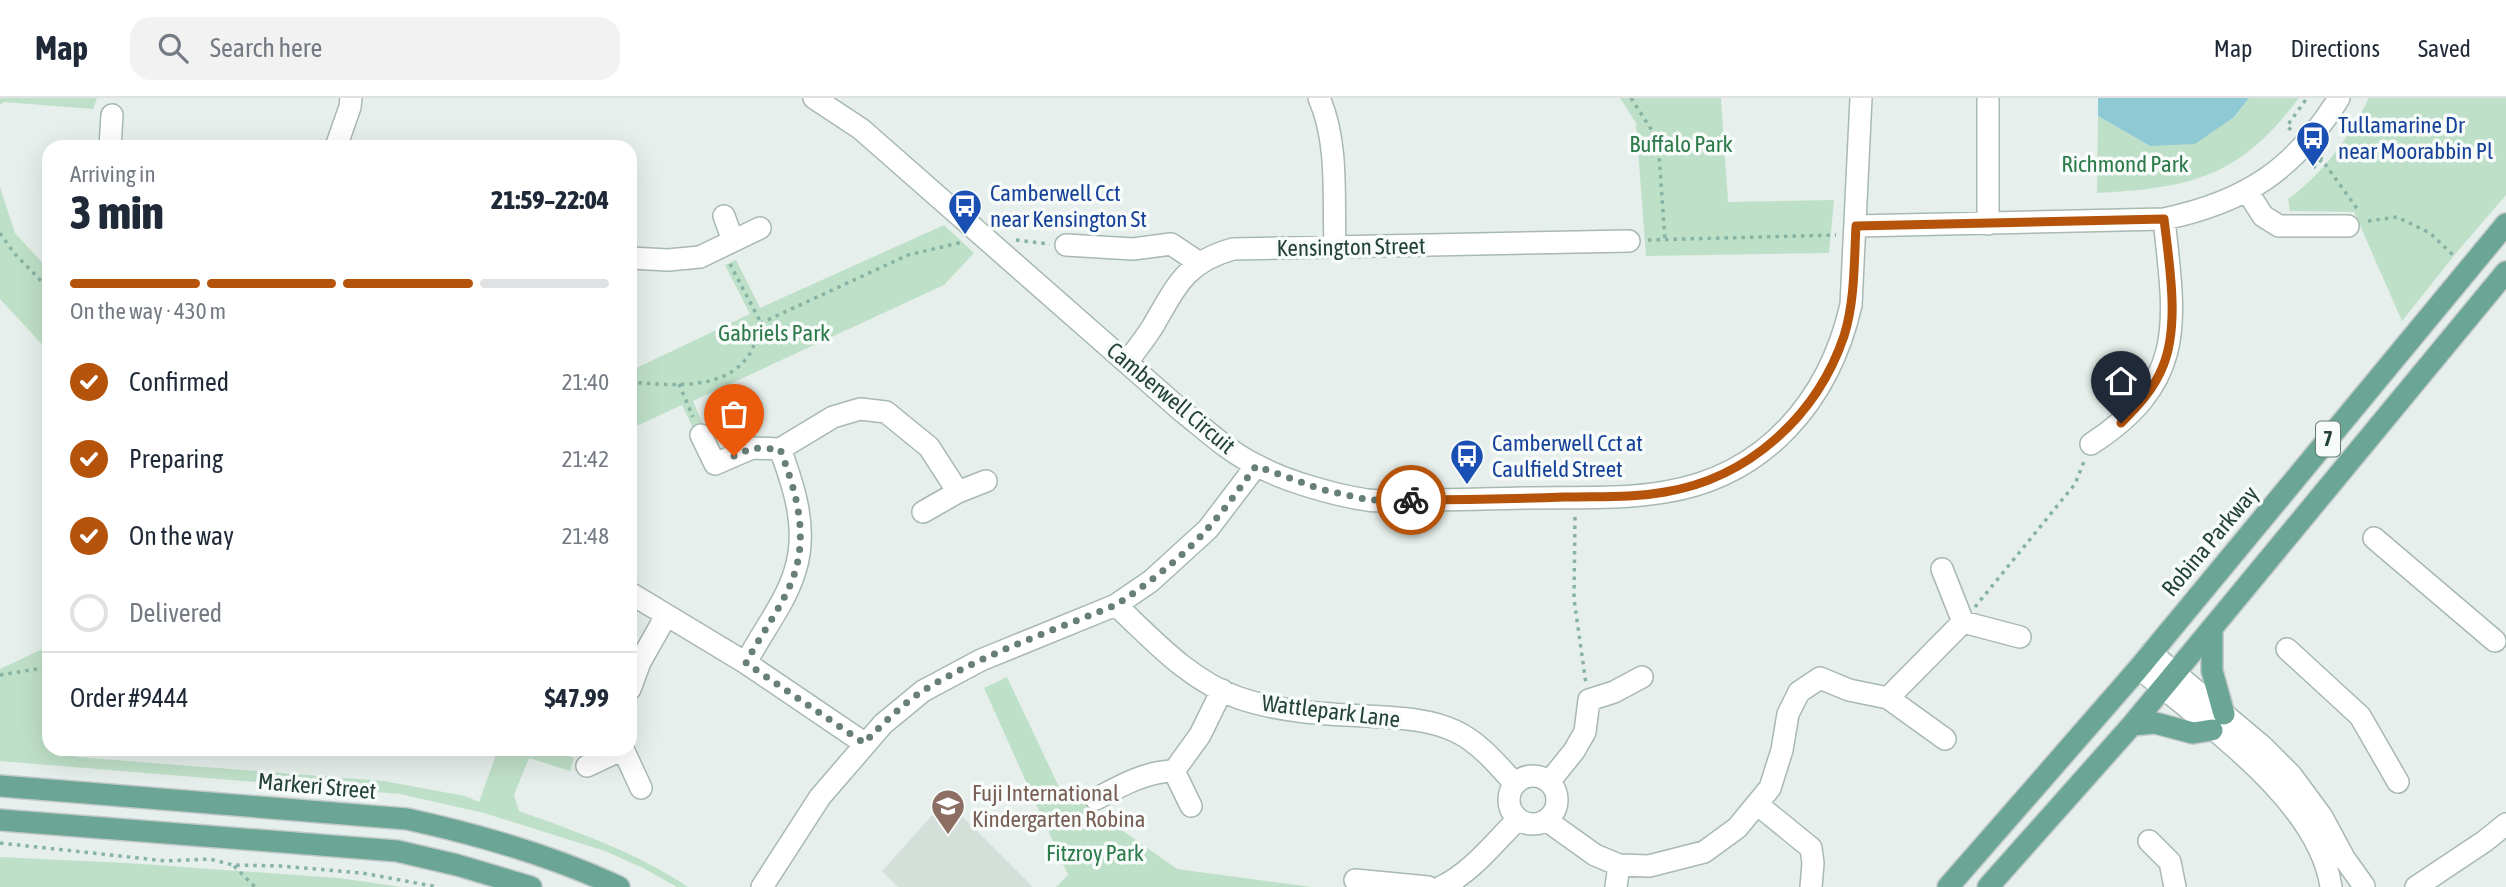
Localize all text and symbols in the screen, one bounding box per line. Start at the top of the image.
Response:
search box [130,17,620,80]
text: Map [35,29,88,67]
icon: search [154,29,192,67]
text: Search here [210,33,322,63]
text: Map [2214,35,2252,62]
text: Directions [2290,35,2380,62]
text: Saved [2418,35,2471,62]
place label: Tullamarine Dr near Moorabbin Pl [2338,112,2493,164]
bus stop icon: Tullamarine Dr near Moorabbin Pl [2294,119,2332,168]
park label: Buffalo Park [1629,131,1733,157]
park label: Richmond Park [2061,151,2189,177]
text: Arriving in [70,161,156,187]
place label: Camberwell Cct near Kensington St [990,180,1147,232]
text: 21:59–22:04 [491,185,609,215]
text: 3 min [70,186,164,239]
bus stop icon: Camberwell Cct near Kensington St [946,187,984,236]
street label: Kensington Street [1276,233,1426,261]
text: On the way · 430 m [70,298,226,324]
park label: Gabriels Park [718,320,830,346]
street label: Camberwell Circuit [1102,337,1240,459]
pin [2091,351,2151,423]
icon: home [2102,362,2140,400]
icon: check [70,363,108,401]
text: Confirmed [129,367,229,397]
text: 21:40 [562,369,609,395]
pin [704,384,764,456]
icon: bag [715,395,753,433]
road number: 7 [2316,422,2340,456]
place label: Camberwell Cct at Caulfield Street [1492,430,1643,482]
bus stop icon: Camberwell Cct at Caulfield Street [1448,437,1486,486]
icon: check [70,440,108,478]
text: Preparing [129,444,223,474]
text: 21:42 [562,446,609,472]
courier [1376,465,1446,535]
icon: bike [1392,481,1430,519]
street label: Robina Parkway [2156,481,2264,601]
icon: check [70,517,108,555]
text: On the way [129,521,234,551]
text: 21:48 [562,523,609,549]
text: Delivered [129,598,222,628]
text: Order #9444 [70,683,189,713]
text: $47.99 [545,683,609,713]
street label: Wattlepark Lane [1260,690,1402,732]
street label: Markeri Street [257,768,377,804]
place label: Fuji International Kindergarten Robina [972,780,1145,832]
school or university icon: Fuji International Kindergarten Robina [929,787,967,836]
park label: Fitzroy Park [1046,840,1144,866]

